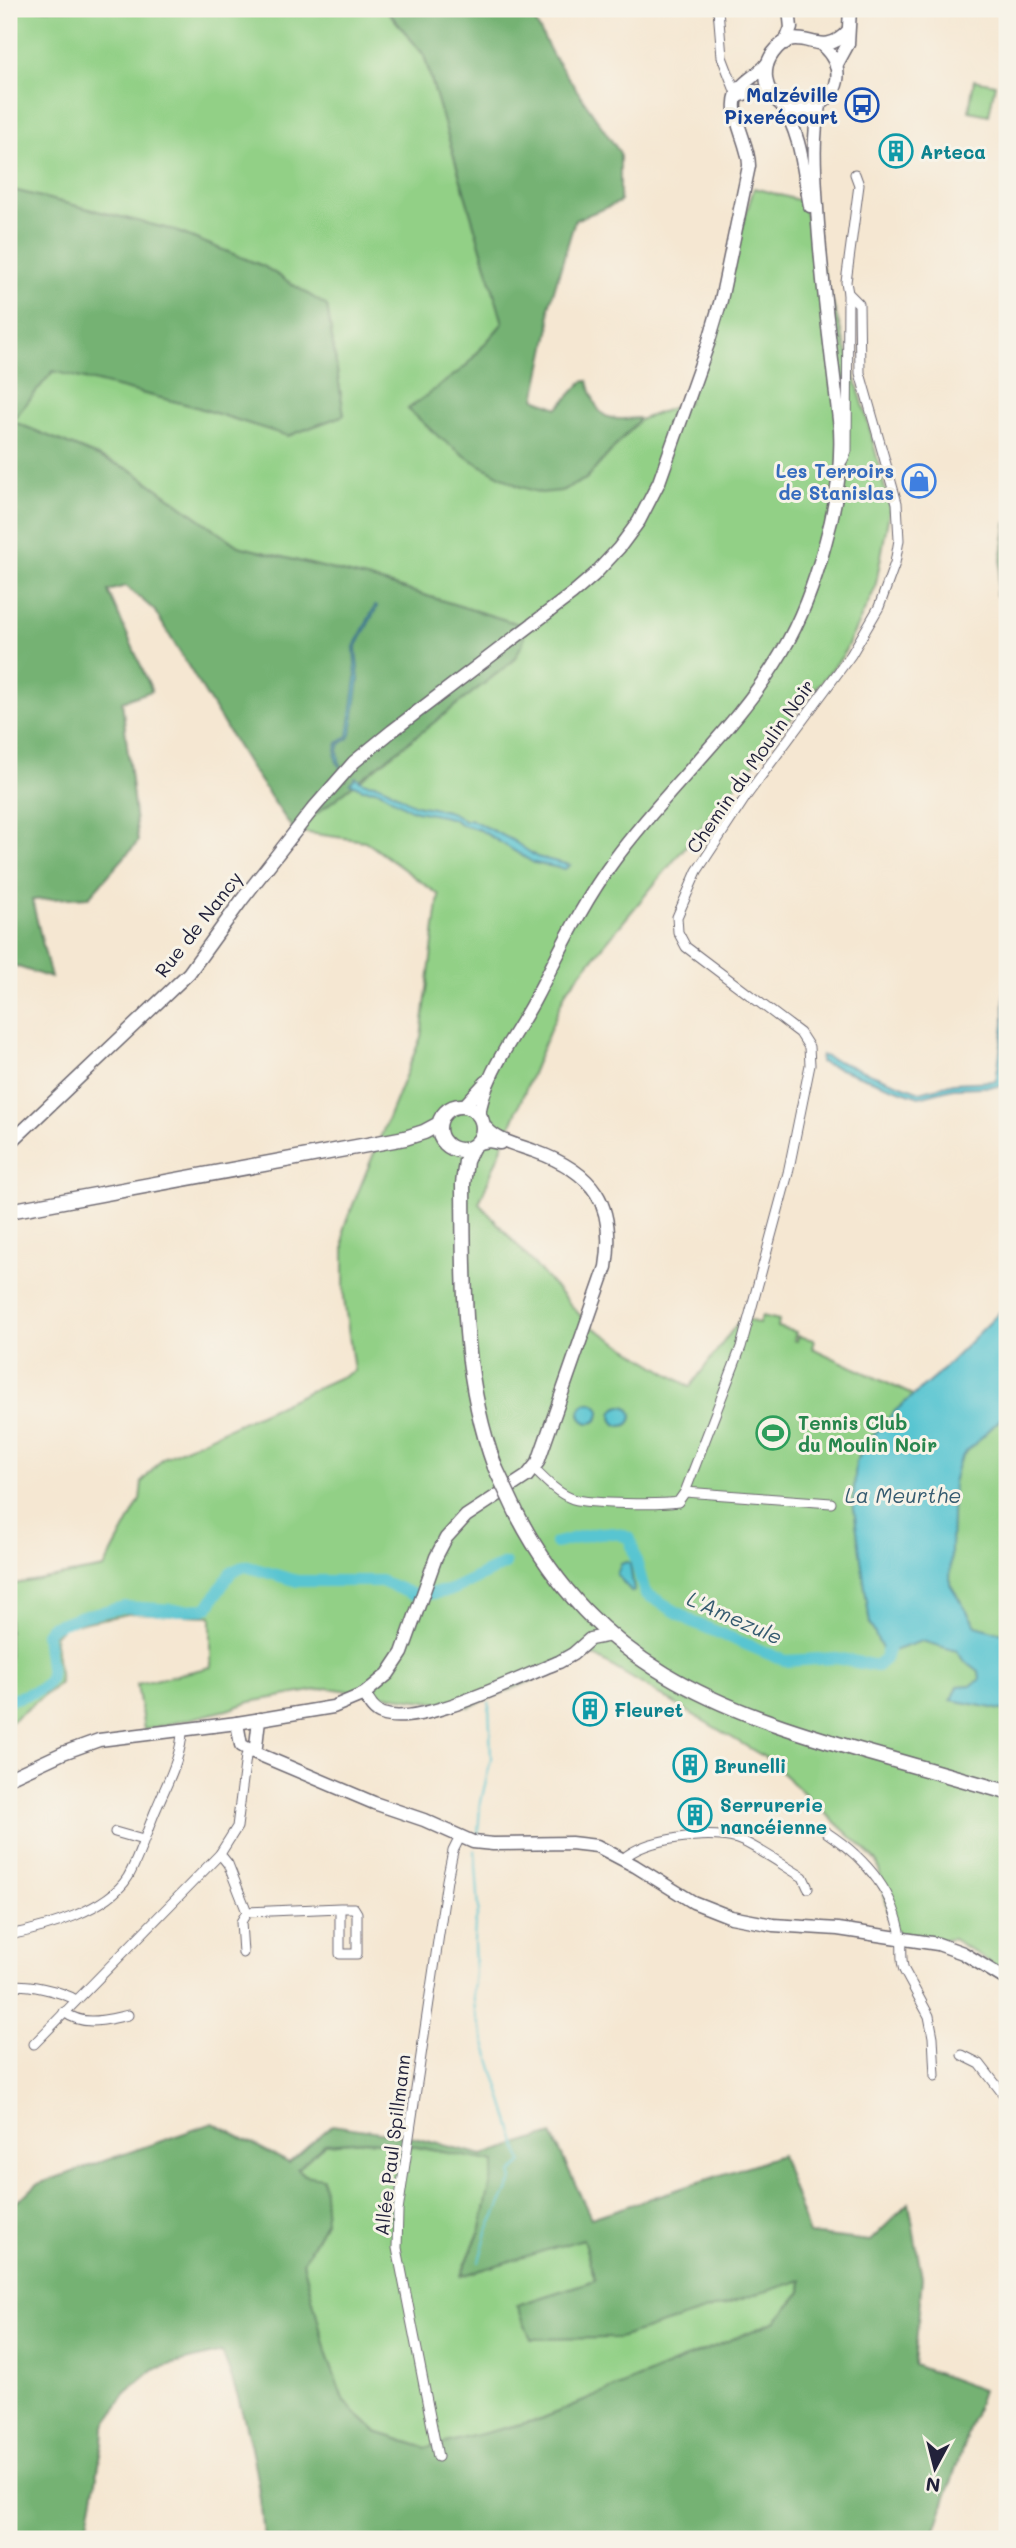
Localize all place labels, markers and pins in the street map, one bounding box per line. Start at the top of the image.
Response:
place label: Malzéville Pixerécourt [724,82,838,129]
bus stop icon: Malzéville Pixerécourt [843,86,881,124]
building icon: Arteca [877,132,915,170]
place label: Arteca [920,139,986,164]
place label: Les Terroirs de Stanislas [775,458,894,505]
shop icon: Les Terroirs de Stanislas [900,462,938,500]
place label: Tennis Club du Moulin Noir [798,1410,937,1457]
sports icon: Tennis Club du Moulin Noir [754,1414,792,1452]
building icon: Fleuret [571,1690,609,1728]
place label: Fleuret [614,1697,683,1722]
building icon: Brunelli [671,1746,709,1784]
place label: Brunelli [714,1753,787,1778]
place label: Serrurerie nancéienne [720,1792,827,1839]
building icon: Serrurerie nancéienne [676,1796,714,1834]

